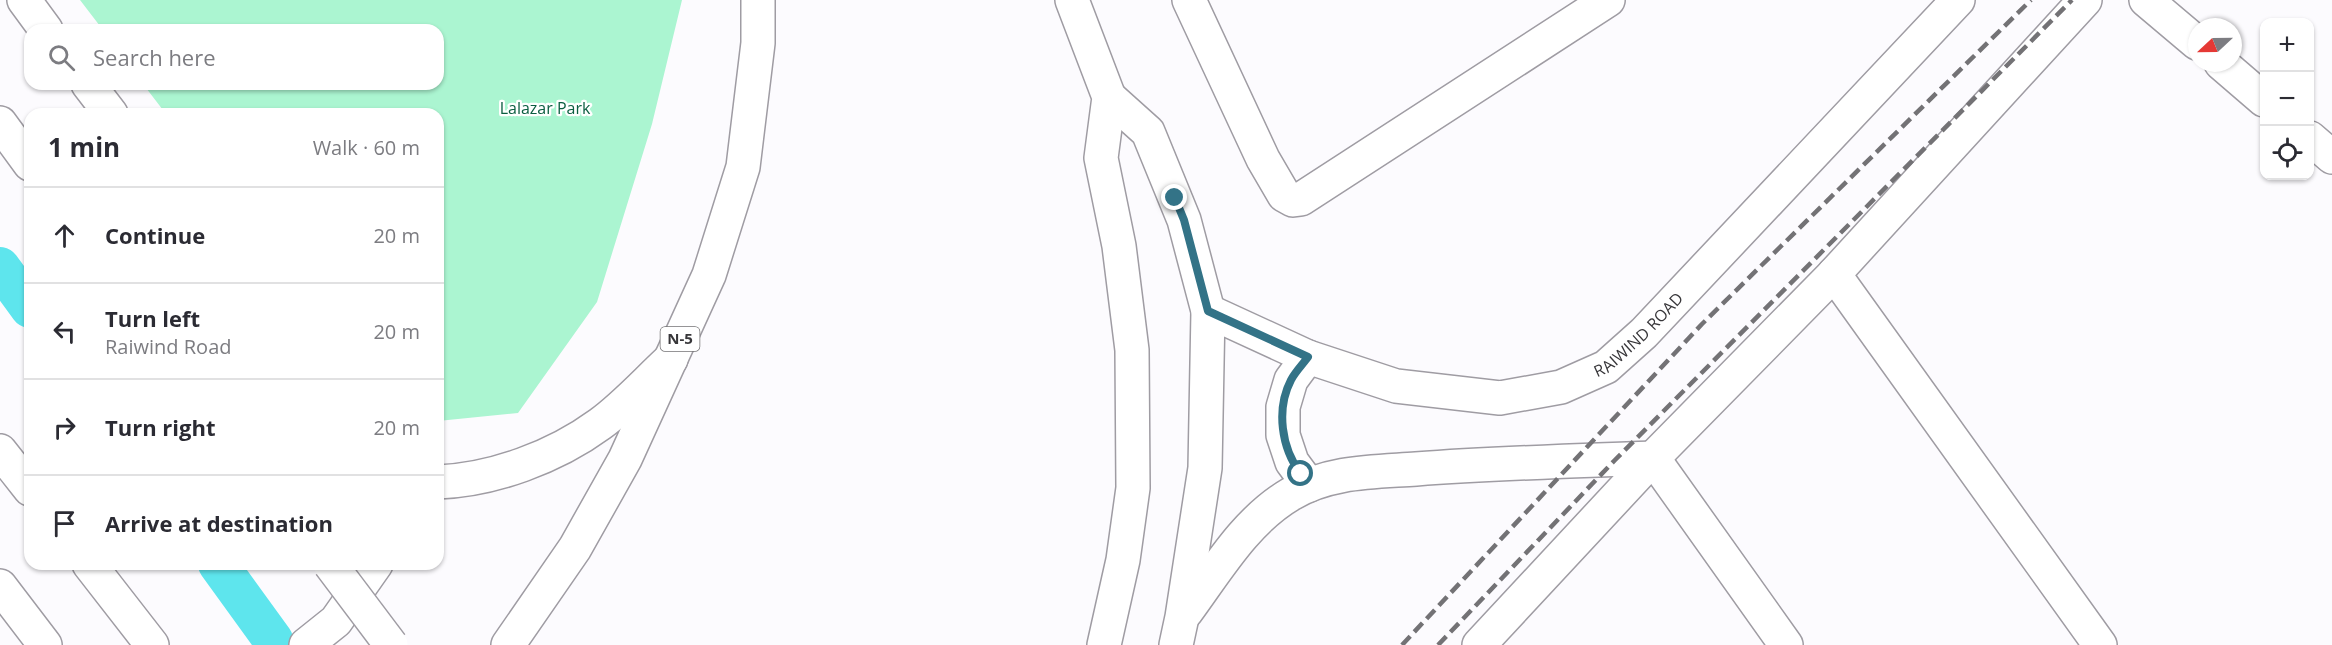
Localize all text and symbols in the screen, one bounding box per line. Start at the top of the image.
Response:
north arrow [2188,18,2242,72]
map controls [2260,18,2314,180]
button: + [2260,18,2314,72]
search box [24,24,444,90]
icon: search [45,41,78,74]
text: Search here [93,42,216,72]
button: − [2260,72,2314,126]
park label: Lalazar Park [500,97,591,119]
button: locate [2260,126,2314,180]
text: 1 min [48,129,120,165]
text: Walk · 60 m [313,134,420,161]
route end [1161,184,1187,210]
icon: ahead [48,219,81,252]
text: Continue [105,220,205,250]
text: 20 m [373,222,420,249]
street label: RAIWIND ROAD [1590,288,1688,382]
text: Turn left [105,303,200,333]
icon: left [48,315,81,348]
text: 20 m [373,318,420,345]
road number: N-5 [660,327,700,351]
text: Raiwind Road [105,333,231,360]
icon: right [48,411,81,444]
text: Turn right [105,412,216,442]
text: 20 m [373,414,420,441]
route start [1287,460,1313,486]
icon: arrive [48,507,81,540]
text: Arrive at destination [105,508,333,538]

